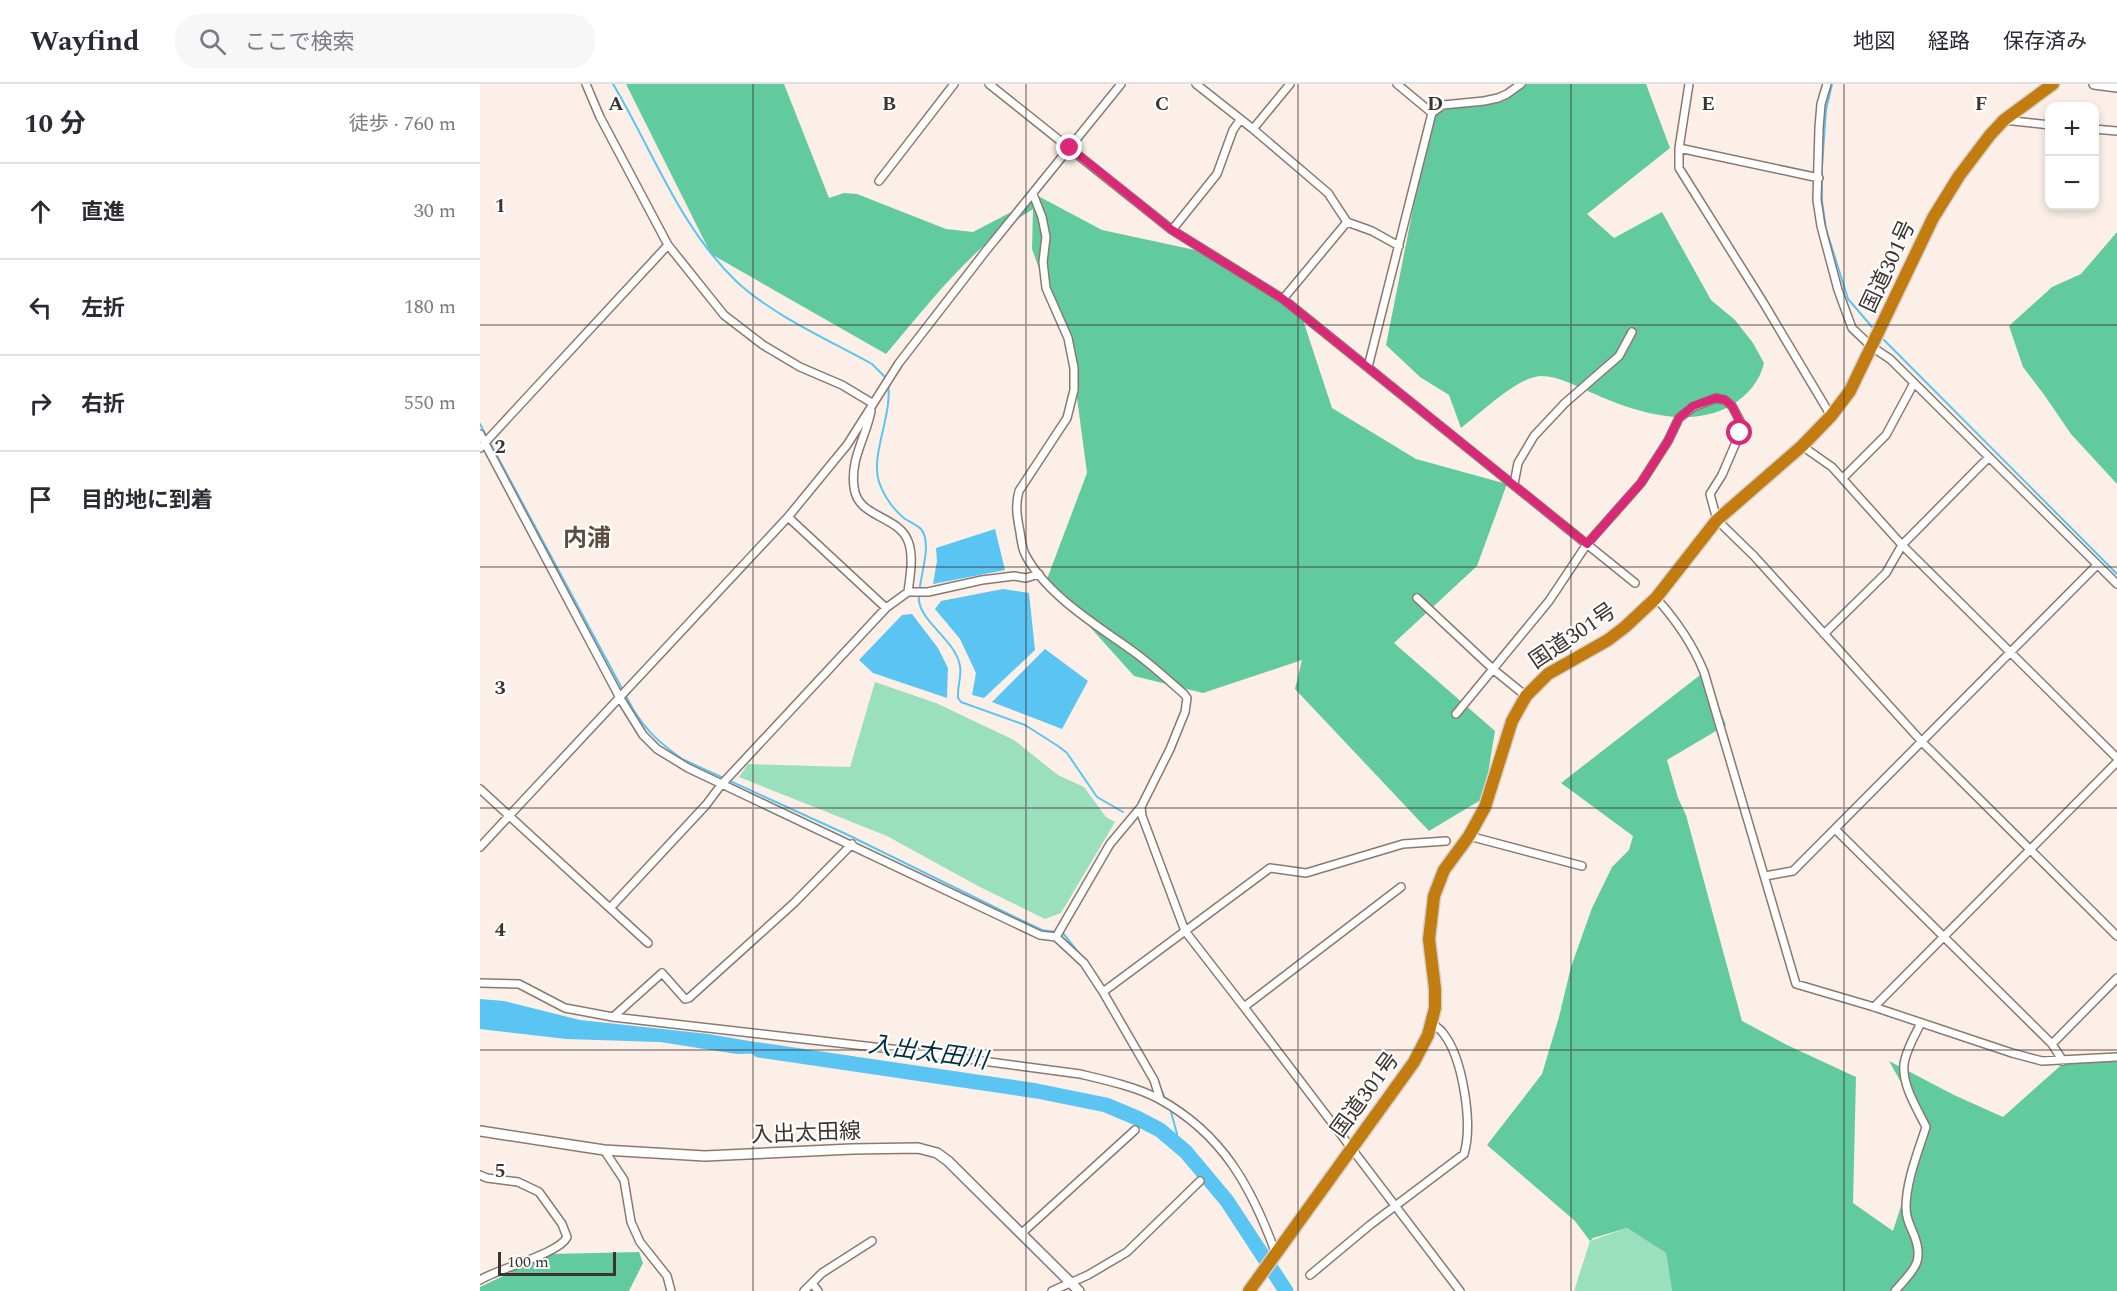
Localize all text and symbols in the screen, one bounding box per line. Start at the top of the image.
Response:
search box [175,14,595,68]
text: Wayfind [30,20,139,63]
icon: search [196,25,229,58]
text: ここで検索 [244,26,355,59]
text: 地図 [1853,26,1895,58]
text: 経路 [1928,26,1970,58]
text: 保存済み [2003,26,2087,58]
text: A [608,89,624,119]
text: B [882,89,896,119]
text: C [1155,89,1169,119]
text: D [1427,89,1443,119]
text: E [1701,89,1715,119]
text: F [1975,89,1987,119]
map controls [2045,102,2099,210]
button: + [2045,102,2099,156]
text: 10 分 [24,104,86,144]
text: 徒歩 · 760 m [349,109,456,139]
route end [1056,134,1082,160]
button: − [2045,156,2099,210]
text: 1 [494,191,506,221]
icon: ahead [24,195,57,228]
text: 直進 [81,196,125,229]
text: 30 m [414,196,456,226]
street label: 国道301号 [1852,215,1924,318]
icon: left [24,291,57,324]
text: 左折 [81,292,125,325]
text: 180 m [404,292,456,322]
icon: right [24,387,57,420]
text: 右折 [81,388,125,421]
text: 550 m [404,388,456,418]
route start [1726,419,1752,445]
text: 2 [494,432,506,462]
icon: arrive [24,483,57,516]
text: 目的地に到着 [81,484,213,517]
district label: 内浦 [563,521,611,557]
street label: 国道301号 [1523,595,1623,678]
text: 3 [494,673,506,703]
text: 4 [494,915,506,945]
water label: 入出太田川 [866,1027,993,1080]
street label: 国道301号 [1323,1045,1408,1145]
street label: 入出太田線 [751,1115,862,1152]
text: 5 [494,1156,506,1186]
scale bar [498,1249,616,1276]
text: 100 m [507,1250,549,1274]

